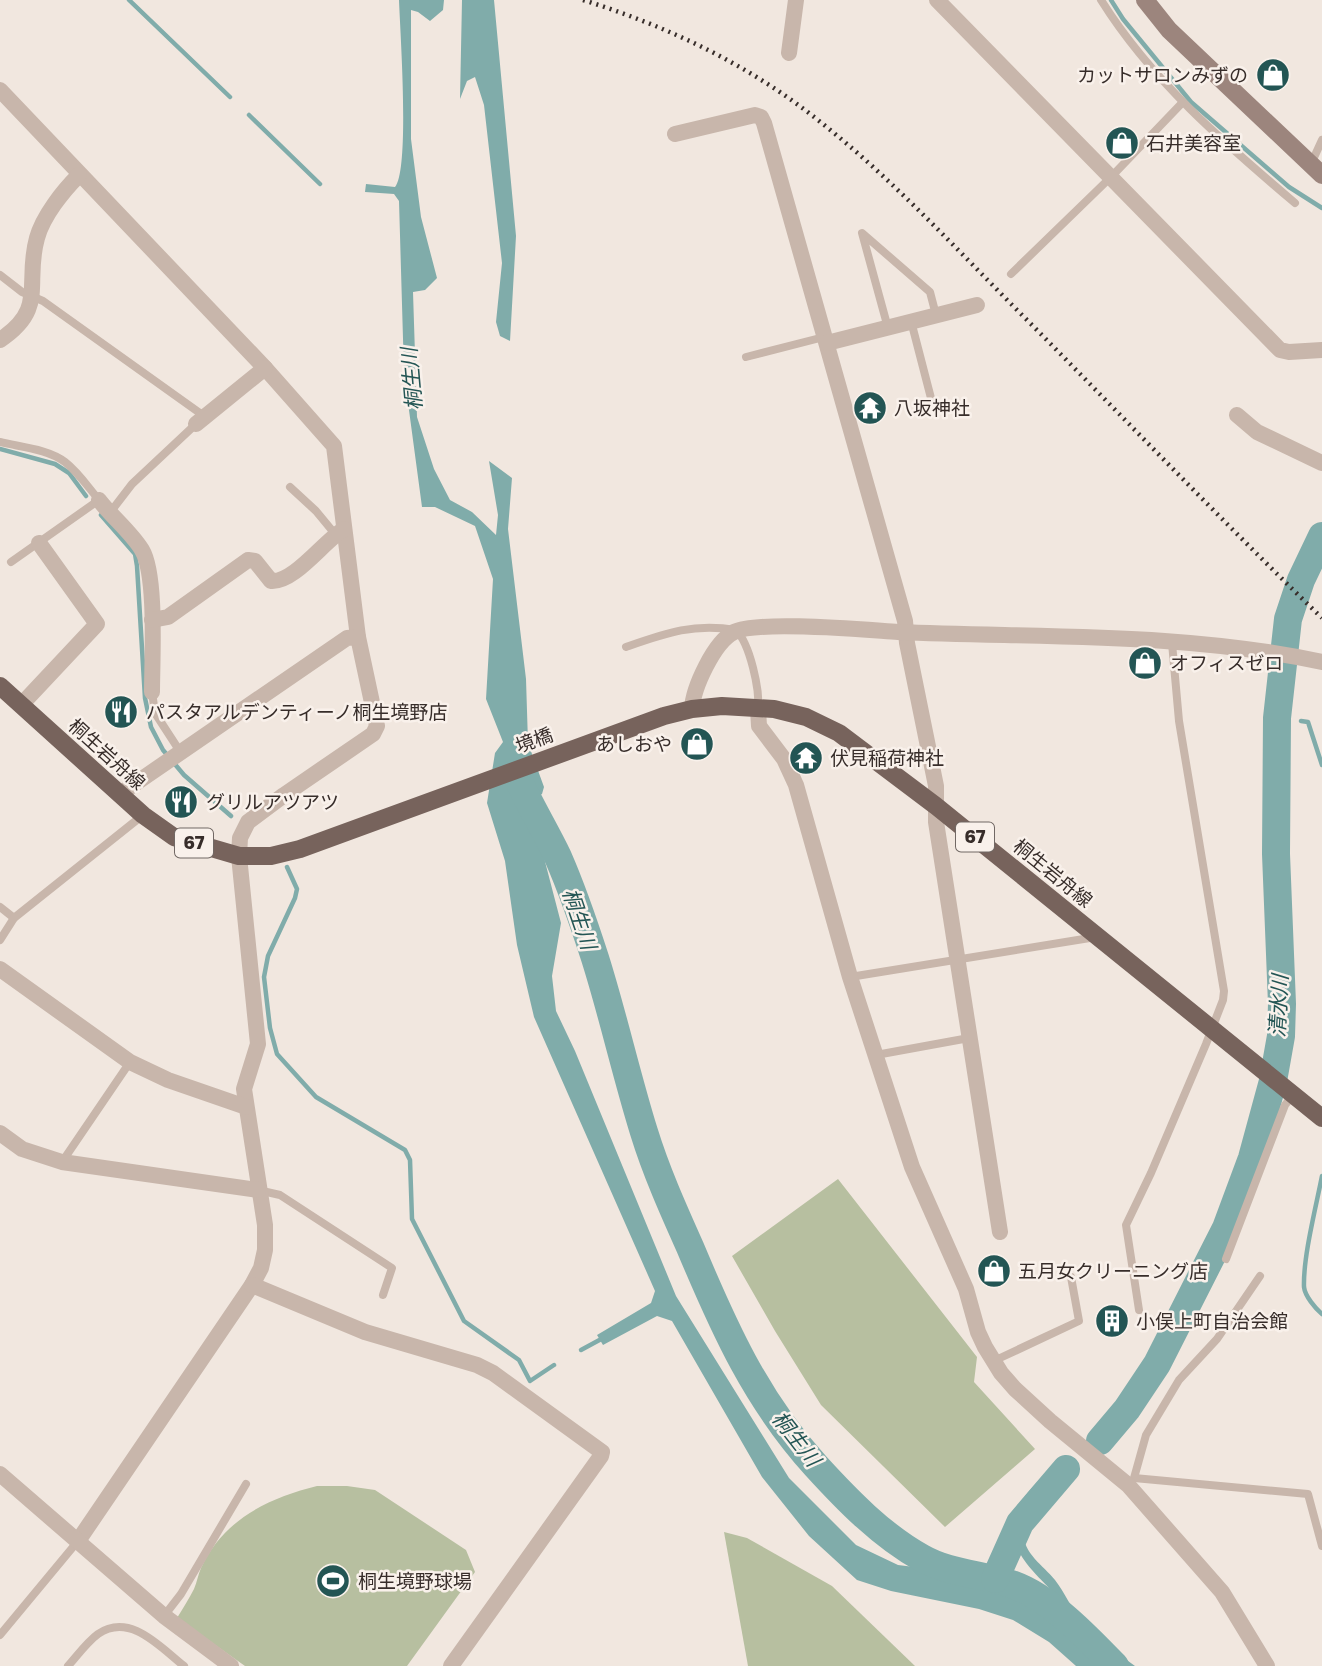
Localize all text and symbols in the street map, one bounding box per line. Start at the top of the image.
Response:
shop icon: カットサロンみずの [1254,56,1292,94]
place label: カットサロンみずの [1077,63,1248,86]
shop icon: 石井美容室 [1103,124,1141,162]
place label: 石井美容室 [1146,131,1241,154]
water label: 桐生川 [395,345,427,412]
temple icon: 八坂神社 [851,389,889,427]
place label: 八坂神社 [894,396,970,419]
shop icon: オフィスゼロ [1126,644,1164,682]
place label: オフィスゼロ [1170,651,1284,674]
restaurant icon: パスタアルデンティーノ桐生境野店 [102,693,140,731]
place label: パスタアルデンティーノ桐生境野店 [146,700,448,723]
street label: 桐生岩舟線 [64,713,150,794]
street label: 境橋 [512,722,556,757]
shop icon: あしおや [678,725,716,763]
place label: あしおや [596,732,672,755]
temple icon: 伏見稲荷神社 [787,739,825,777]
place label: 伏見稲荷神社 [830,746,944,769]
restaurant icon: グリルアツアツ [162,783,200,821]
place label: グリルアツアツ [206,790,339,813]
road number: 67 [956,822,994,852]
road number: 67 [175,828,213,858]
street label: 桐生岩舟線 [1009,834,1097,911]
water label: 桐生川 [557,885,603,955]
water label: 清水川 [1263,972,1293,1038]
shop icon: 五月女クリーニング店 [975,1252,1013,1290]
place label: 五月女クリーニング店 [1018,1259,1208,1282]
building icon: 小俣上町自治会館 [1093,1302,1131,1340]
place label: 小俣上町自治会館 [1136,1309,1288,1332]
water label: 桐生川 [767,1406,828,1473]
sports icon: 桐生境野球場 [314,1562,352,1600]
place label: 桐生境野球場 [358,1569,472,1592]

